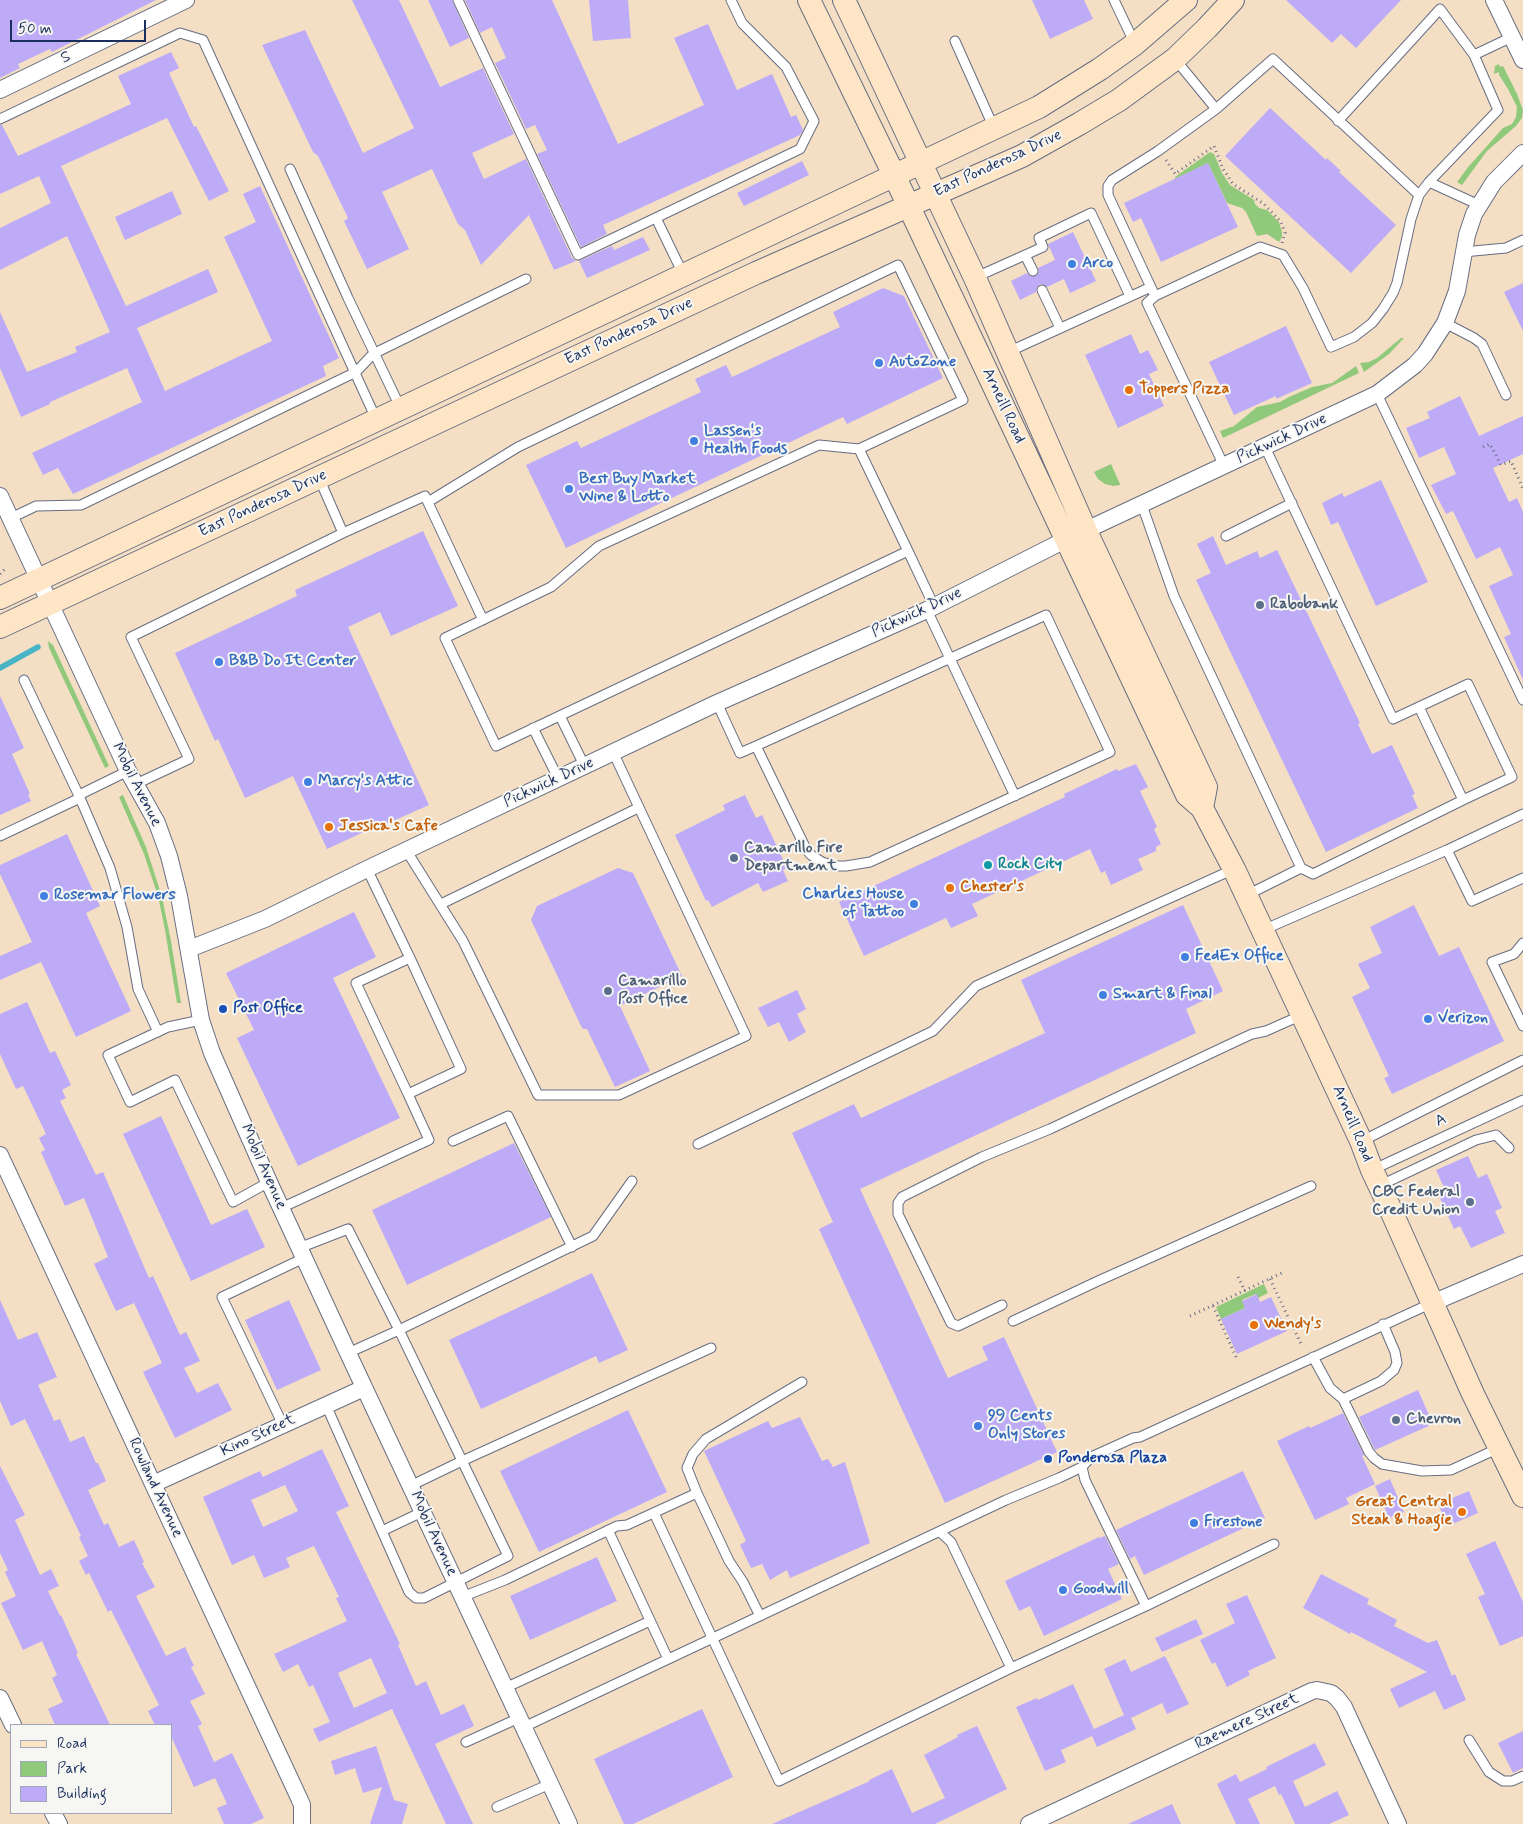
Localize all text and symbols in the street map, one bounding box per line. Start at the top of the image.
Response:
scale bar [12,10,149,42]
text: 50 m [18,19,52,39]
street label: S [58,47,74,69]
street label: East Ponderosa Drive [931,126,1065,202]
place label: Arco [1082,254,1113,274]
marker: Arco [1066,258,1078,270]
street label: East Ponderosa Drive [562,294,696,370]
place label: AutoZone [889,353,956,373]
marker: AutoZone [873,357,885,369]
street label: Arneill Road [977,365,1029,447]
place label: Toppers Pizza [1139,380,1229,400]
marker: Toppers Pizza [1123,384,1135,396]
street label: Pickwick Drive [1234,410,1330,468]
place label: Lassen's Health Foods [704,422,787,460]
marker: Lassen's Health Foods [688,435,700,447]
street label: East Ponderosa Drive [196,466,330,542]
place label: Best Buy Market Wine & Lotto [579,470,696,508]
marker: Best Buy Market Wine & Lotto [563,483,575,495]
street label: Pickwick Drive [869,584,965,642]
place label: Rabobank [1270,595,1338,615]
marker: Rabobank [1254,599,1266,611]
place label: B&B Do It Center [229,652,356,672]
marker: B&B Do It Center [213,656,225,668]
street label: Mobil Avenue [107,740,165,830]
street label: Pickwick Drive [501,754,597,812]
place label: Marcy's Attic [318,772,413,792]
marker: Marcy's Attic [302,776,314,788]
place label: Jessica's Cafe [339,817,438,837]
marker: Jessica's Cafe [323,821,335,833]
place label: Camarillo Fire Department [744,839,843,877]
marker: Camarillo Fire Department [728,852,740,864]
place label: Rock City [998,855,1062,875]
marker: Rock City [982,859,994,871]
place label: Chester's [960,878,1024,898]
marker: Chester's [944,882,956,894]
place label: Charlies House of Tattoo [802,885,904,923]
place label: Rosemar Flowers [54,886,176,906]
marker: Rosemar Flowers [38,890,50,902]
marker: Charlies House of Tattoo [908,898,920,910]
place label: FedEx Office [1195,947,1284,967]
marker: FedEx Office [1179,951,1191,963]
place label: Camarillo Post Office [618,972,688,1010]
marker: Camarillo Post Office [602,985,614,997]
place label: Smart & Final [1113,985,1212,1005]
marker: Smart & Final [1097,989,1109,1001]
place label: Post Office [233,999,303,1019]
marker: Post Office [217,1003,229,1015]
place label: Verizon [1438,1009,1488,1029]
marker: Verizon [1422,1013,1434,1025]
street label: Arneill Road [1327,1083,1377,1165]
street label: A [1432,1110,1450,1132]
street label: Mobil Avenue [236,1121,290,1213]
place label: CBC Federal Credit Union [1372,1183,1460,1221]
marker: CBC Federal Credit Union [1464,1196,1476,1208]
place label: Wendy's [1264,1315,1321,1335]
marker: Wendy's [1248,1319,1260,1331]
place label: 99 Cents Only Stores [988,1407,1065,1445]
street label: Kino Street [218,1410,298,1462]
place label: Chevron [1406,1410,1461,1430]
marker: Chevron [1390,1414,1402,1426]
marker: 99 Cents Only Stores [972,1420,984,1432]
street label: Rowland Avenue [123,1435,187,1541]
place label: Ponderosa Plaza [1058,1449,1167,1469]
marker: Ponderosa Plaza [1042,1453,1054,1465]
street label: Mobil Avenue [405,1489,461,1579]
place label: Great Central Steak & Hoagie [1352,1493,1452,1531]
marker: Great Central Steak & Hoagie [1456,1506,1468,1518]
place label: Firestone [1204,1513,1263,1533]
marker: Firestone [1188,1517,1200,1529]
place label: Goodwill [1073,1580,1129,1600]
marker: Goodwill [1057,1584,1069,1596]
street label: Raemere Street [1192,1690,1302,1754]
legend [10,1724,172,1814]
text: Road [57,1734,87,1754]
text: Park [57,1759,87,1779]
text: Building [57,1784,107,1804]

